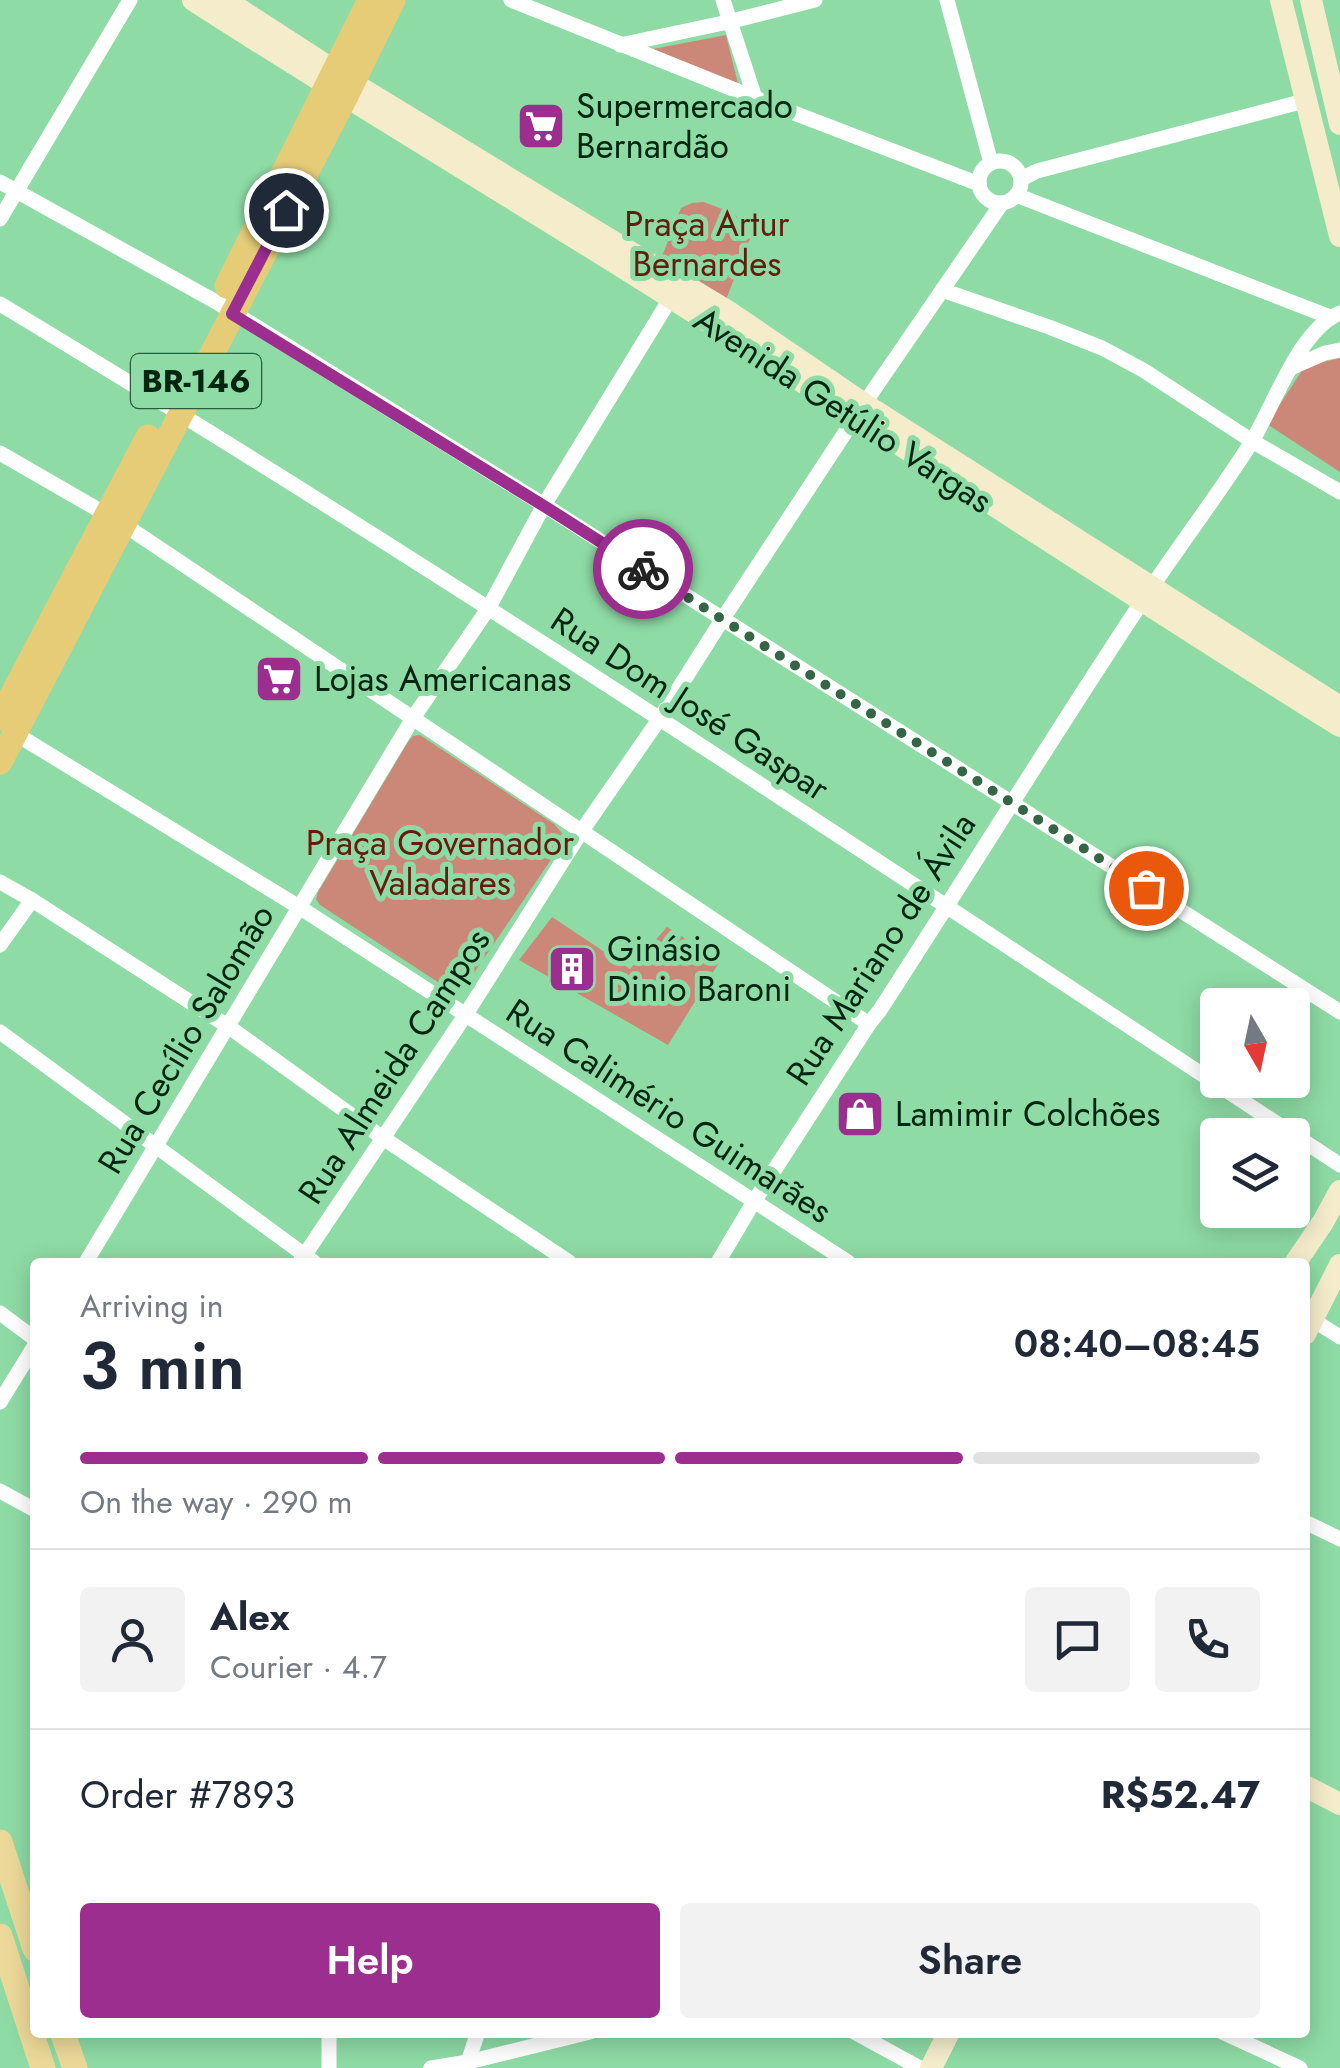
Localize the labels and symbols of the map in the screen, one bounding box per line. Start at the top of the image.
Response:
place label: Supermercado Bernardão [576,81,793,171]
supermarket icon: Supermercado Bernardão [515,100,567,152]
pin [244,168,329,253]
park label: Praça Artur Bernardes [624,199,790,289]
street label: Avenida Getúlio Vargas [684,295,1002,525]
road number: BR-146 [131,354,261,408]
courier [593,519,693,619]
street label: Rua Dom José Gaspar [541,595,839,813]
supermarket icon: Lojas Americanas [253,653,305,705]
place label: Lojas Americanas [314,654,571,704]
street label: Rua Mariano de Ávila [774,803,988,1095]
park label: Praça Governador Valadares [306,818,574,908]
pin [1104,846,1189,931]
street label: Rua Cecílio Salomão [86,895,286,1183]
street label: Rua Almeida Campos [286,918,502,1214]
place label: Ginásio Dinio Baroni [607,924,791,1014]
building icon: Ginásio Dinio Baroni [546,943,598,995]
street label: Rua Calimério Guimarães [496,987,842,1235]
north arrow [1200,988,1310,1098]
shop icon: Lamimir Colchões [834,1088,886,1140]
place label: Lamimir Colchões [895,1089,1160,1139]

